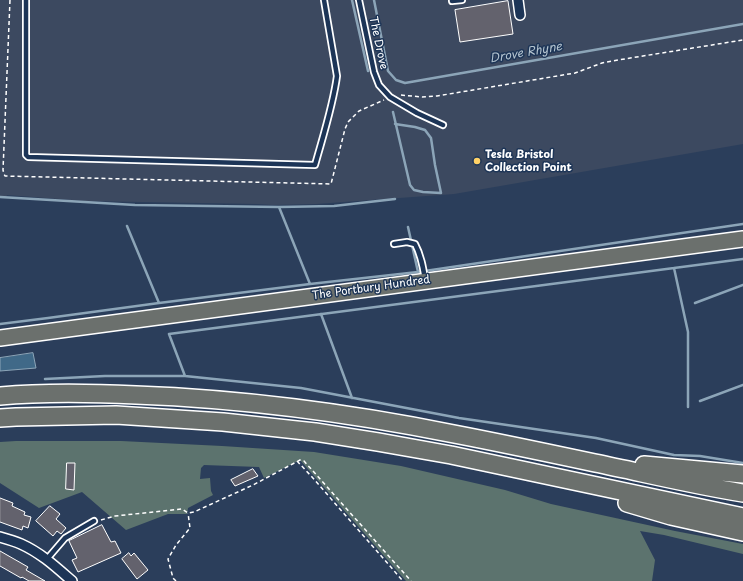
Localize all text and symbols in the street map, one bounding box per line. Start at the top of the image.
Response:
street label: The Drove [366,15,390,71]
water label: Drove Rhyne [489,40,563,66]
place label: Tesla Bristol Collection Point [485,148,572,174]
marker: Tesla Bristol Collection Point [472,156,482,166]
street label: The Portbury Hundred [311,273,431,303]

